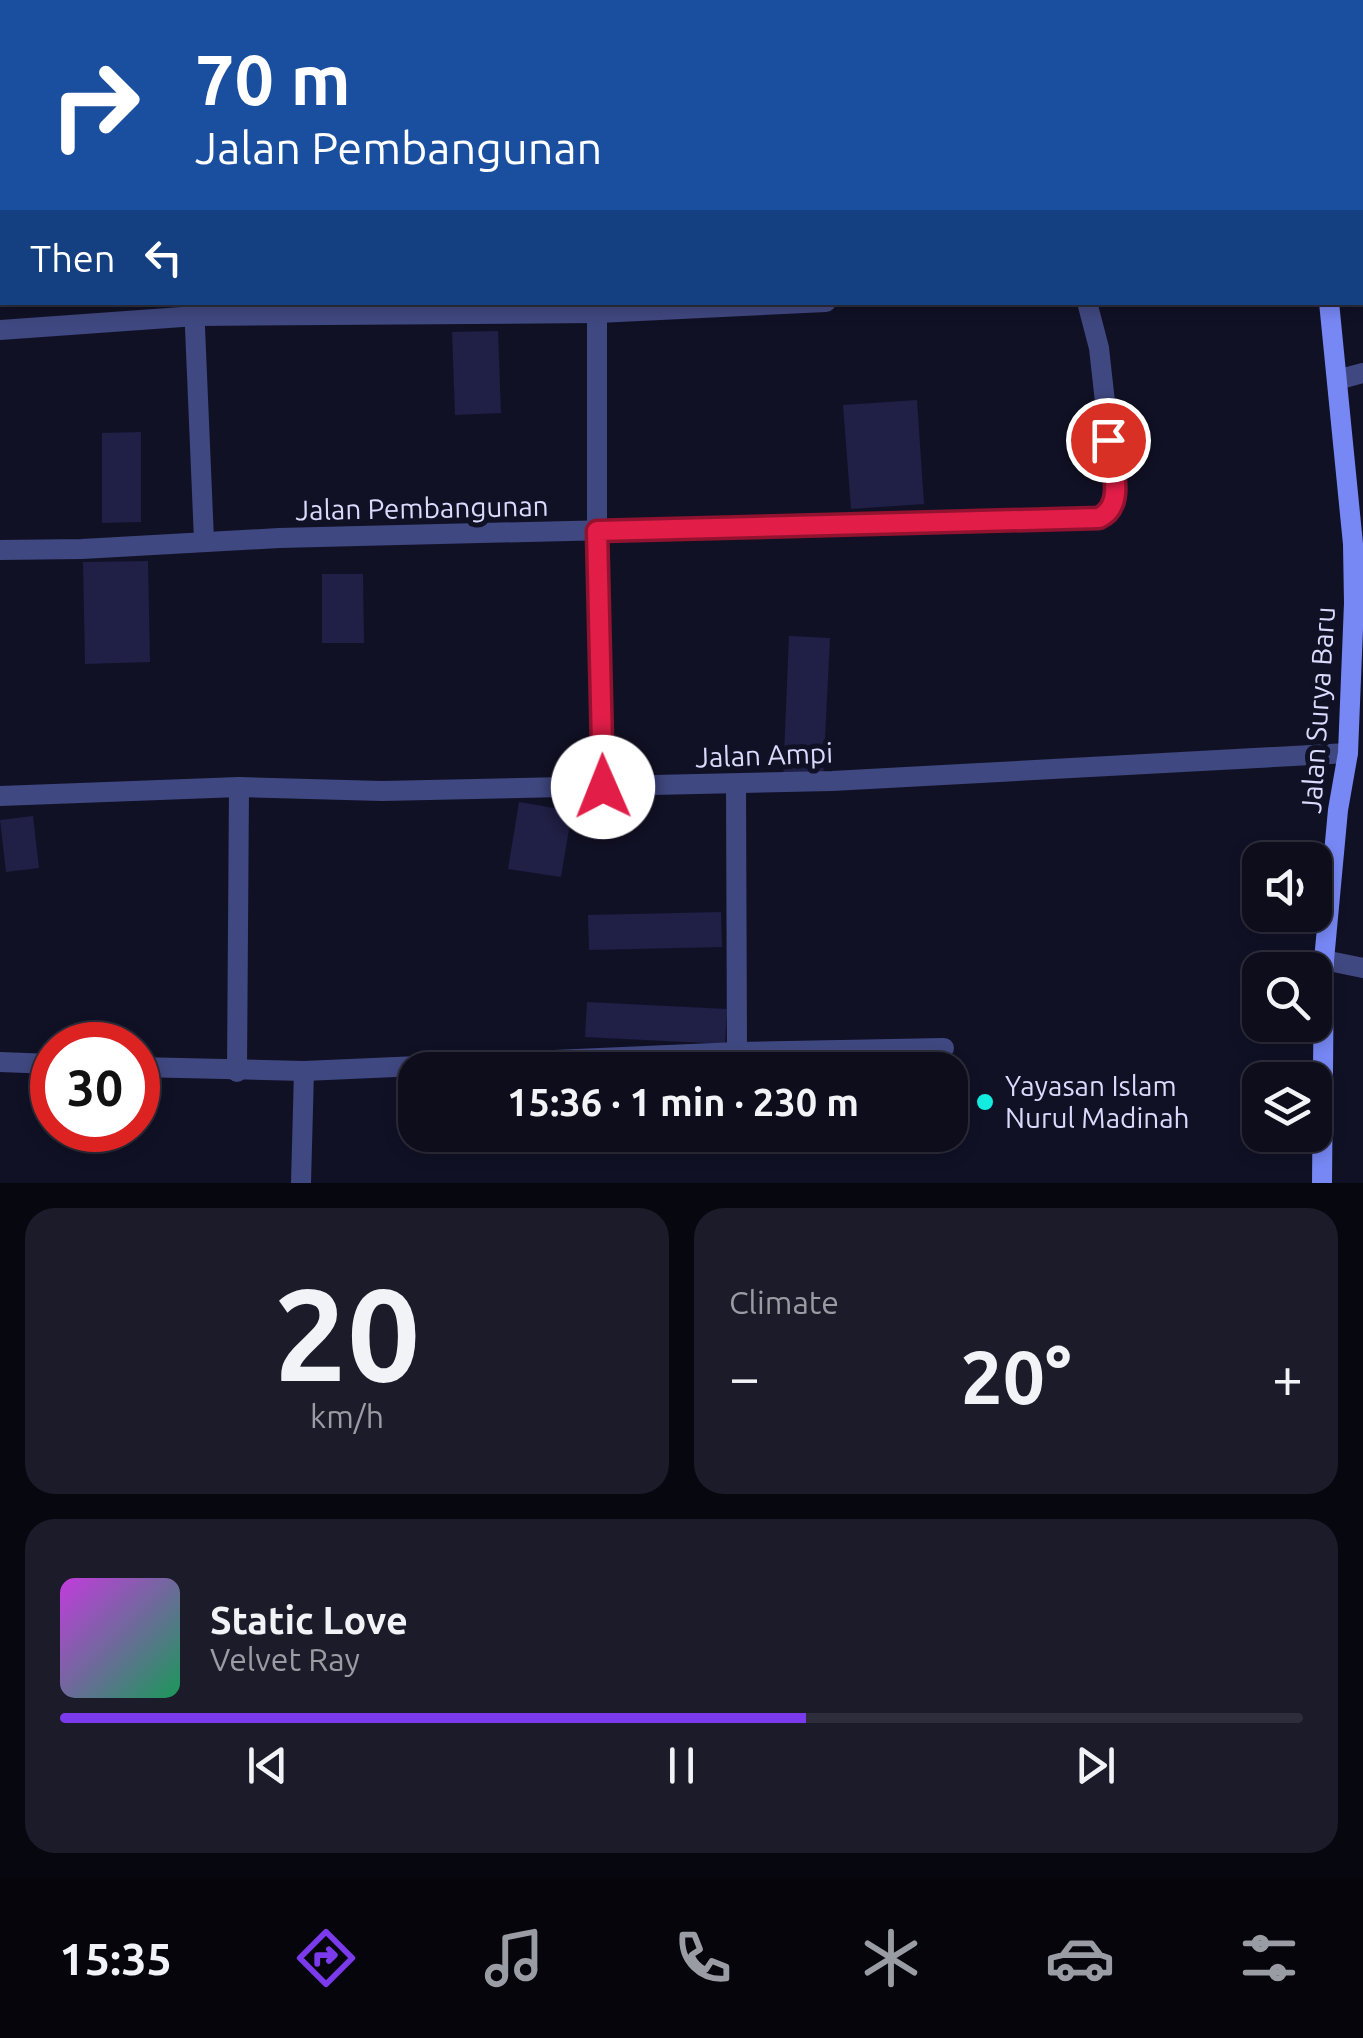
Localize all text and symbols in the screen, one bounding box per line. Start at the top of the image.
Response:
icon: right [30,40,160,170]
text: 70 m [195,40,351,118]
text: Jalan Pembangunan [195,122,602,173]
icon: left [136,230,191,285]
text: Then [30,237,116,279]
pin [1066,398,1151,483]
icon: arrive [1081,413,1136,468]
street label: Jalan Pembangunan [295,490,549,525]
street label: Jalan Surya Baru [1295,605,1340,814]
position arrow [551,735,655,839]
street label: Jalan Ampi [695,737,833,772]
map controls [1242,842,1332,1152]
button: sound [1242,842,1332,932]
button: search [1242,952,1332,1042]
speed limit sign: 30 [30,1022,160,1152]
button: layers [1242,1062,1332,1152]
place label: Yayasan Islam Nurul Madinah [1005,1070,1190,1133]
text: 15:36 · 1 min · 230 m [507,1081,859,1123]
marker: Yayasan Islam Nurul Madinah [974,1091,996,1113]
text: 20 [274,1260,420,1406]
text: Climate [729,1284,839,1320]
text: 20° [960,1334,1072,1418]
text: − [729,1346,760,1407]
text: + [1272,1346,1303,1407]
text: km/h [310,1398,384,1434]
text: Static Love [210,1599,408,1641]
text: Velvet Ray [210,1641,360,1677]
icon: previous [240,1738,295,1793]
icon: pause [654,1738,709,1793]
icon: next [1068,1738,1123,1793]
icon: directions [291,1923,361,1993]
icon: music [479,1923,549,1993]
icon: phone [668,1923,738,1993]
icon: climate [856,1923,926,1993]
icon: car [1045,1923,1115,1993]
icon: filters [1234,1923,1304,1993]
text: 15:35 [59,1933,172,1984]

